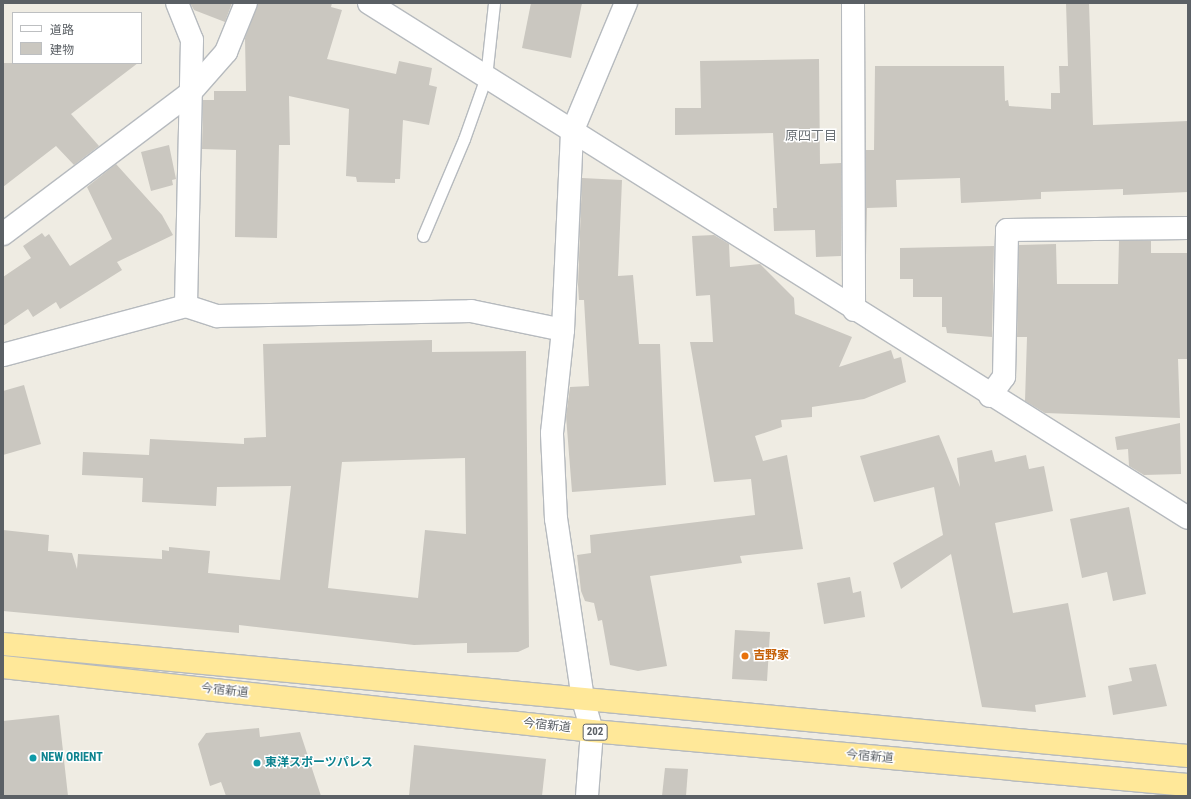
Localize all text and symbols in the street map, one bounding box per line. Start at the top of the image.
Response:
legend [12,12,142,64]
text: 道路 [50,23,74,37]
text: 建物 [50,43,74,57]
district label: 原四丁目 [785,128,837,144]
place label: 吉野家 [753,649,789,663]
marker: 吉野家 [740,651,750,661]
street label: 今宿新道 [200,681,250,701]
street label: 今宿新道 [522,716,572,736]
road number: 202 [582,723,608,741]
street label: 今宿新道 [845,748,895,766]
place label: NEW ORIENT [41,751,103,765]
marker: NEW ORIENT [28,753,38,763]
place label: 東洋スポーツパレス [265,756,373,770]
marker: 東洋スポーツパレス [252,758,262,768]

